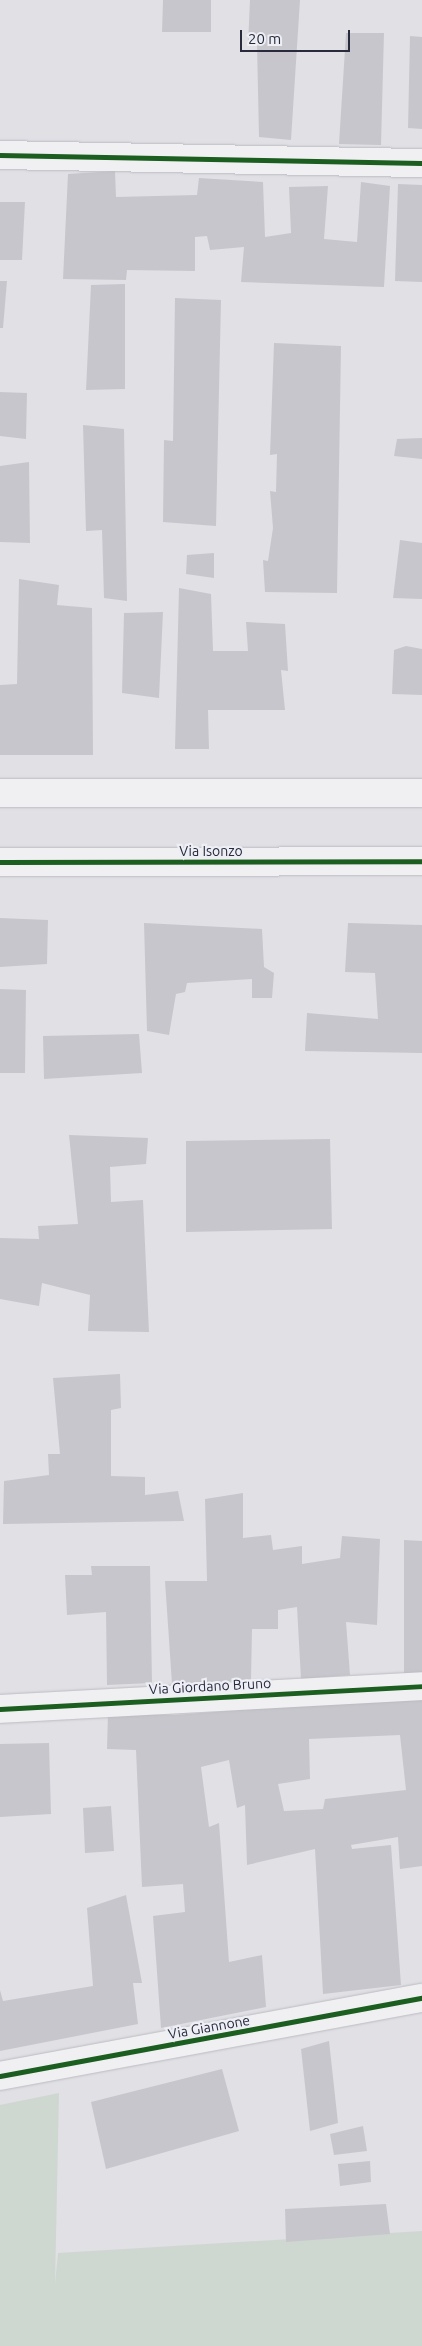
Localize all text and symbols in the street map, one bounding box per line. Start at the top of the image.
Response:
scale bar [242,20,352,52]
text: 20 m [248,30,281,47]
street label: Via Isonzo [179,843,243,859]
street label: Via Giordano Bruno [148,1674,272,1698]
street label: Via Giannone [167,2012,251,2042]

